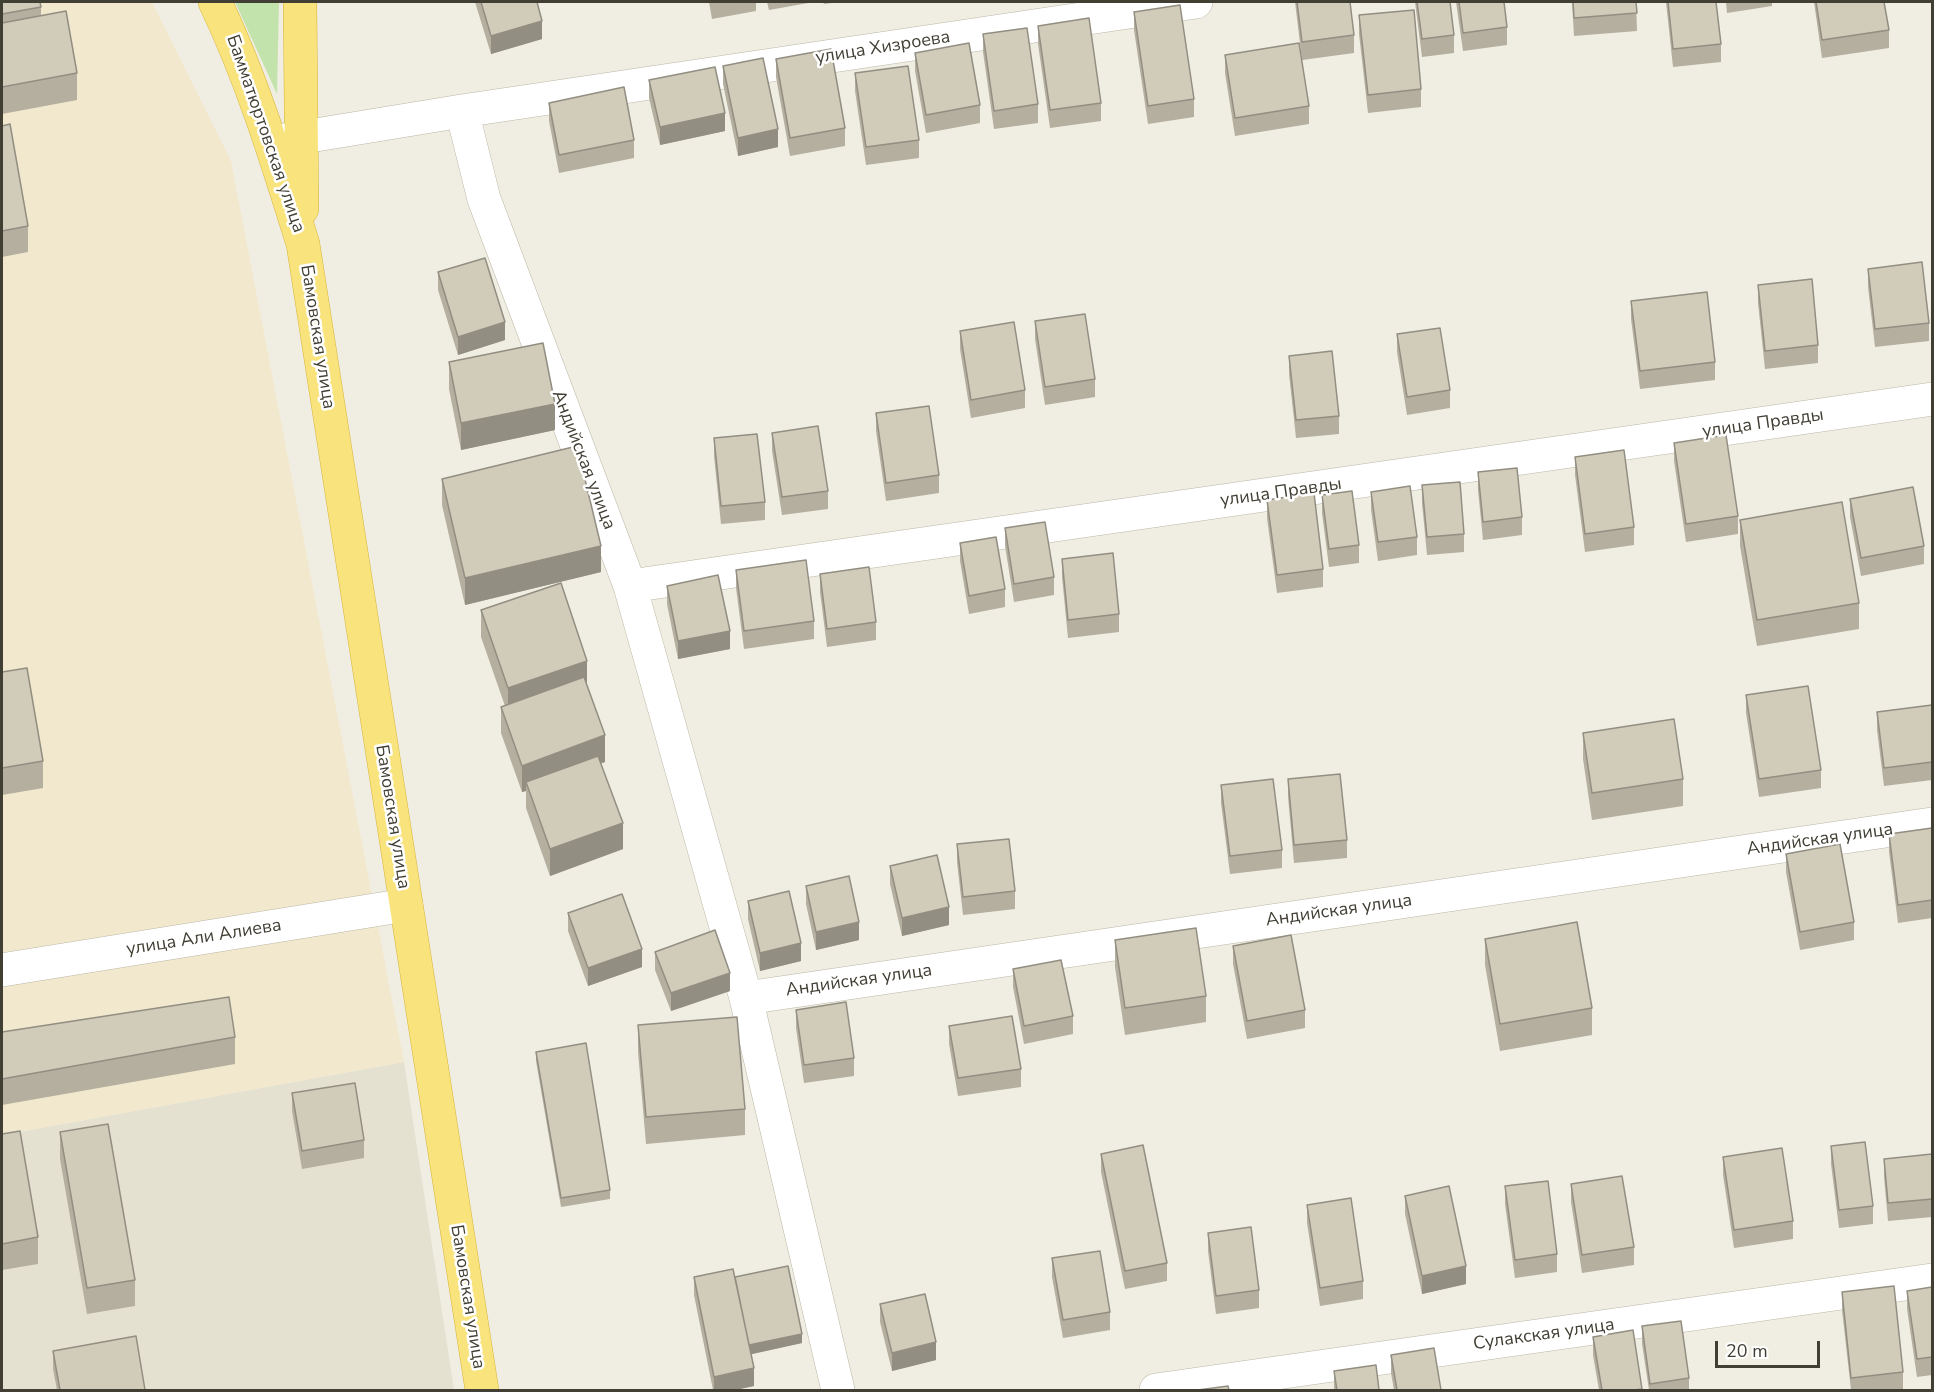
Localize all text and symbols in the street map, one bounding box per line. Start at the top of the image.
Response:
street label: улица Хизроева [814,27,952,69]
street label: Бамматюртовская улица [221,32,309,236]
street label: Бамовская улица [295,263,339,411]
street label: Андийская улица [546,387,620,533]
street label: улица Правды [1701,405,1825,443]
street label: улица Правды [1219,474,1343,512]
street label: Бамовская улица [370,743,414,891]
street label: Андийская улица [1745,819,1895,861]
street label: Андийская улица [1264,890,1414,932]
street label: улица Али Алиева [125,915,283,961]
street label: Андийская улица [784,960,934,1002]
street label: Бамовская улица [445,1223,489,1371]
street label: Сулакская улица [1472,1314,1616,1356]
scale bar [1718,1329,1823,1367]
text: 20 m [1726,1339,1768,1363]

